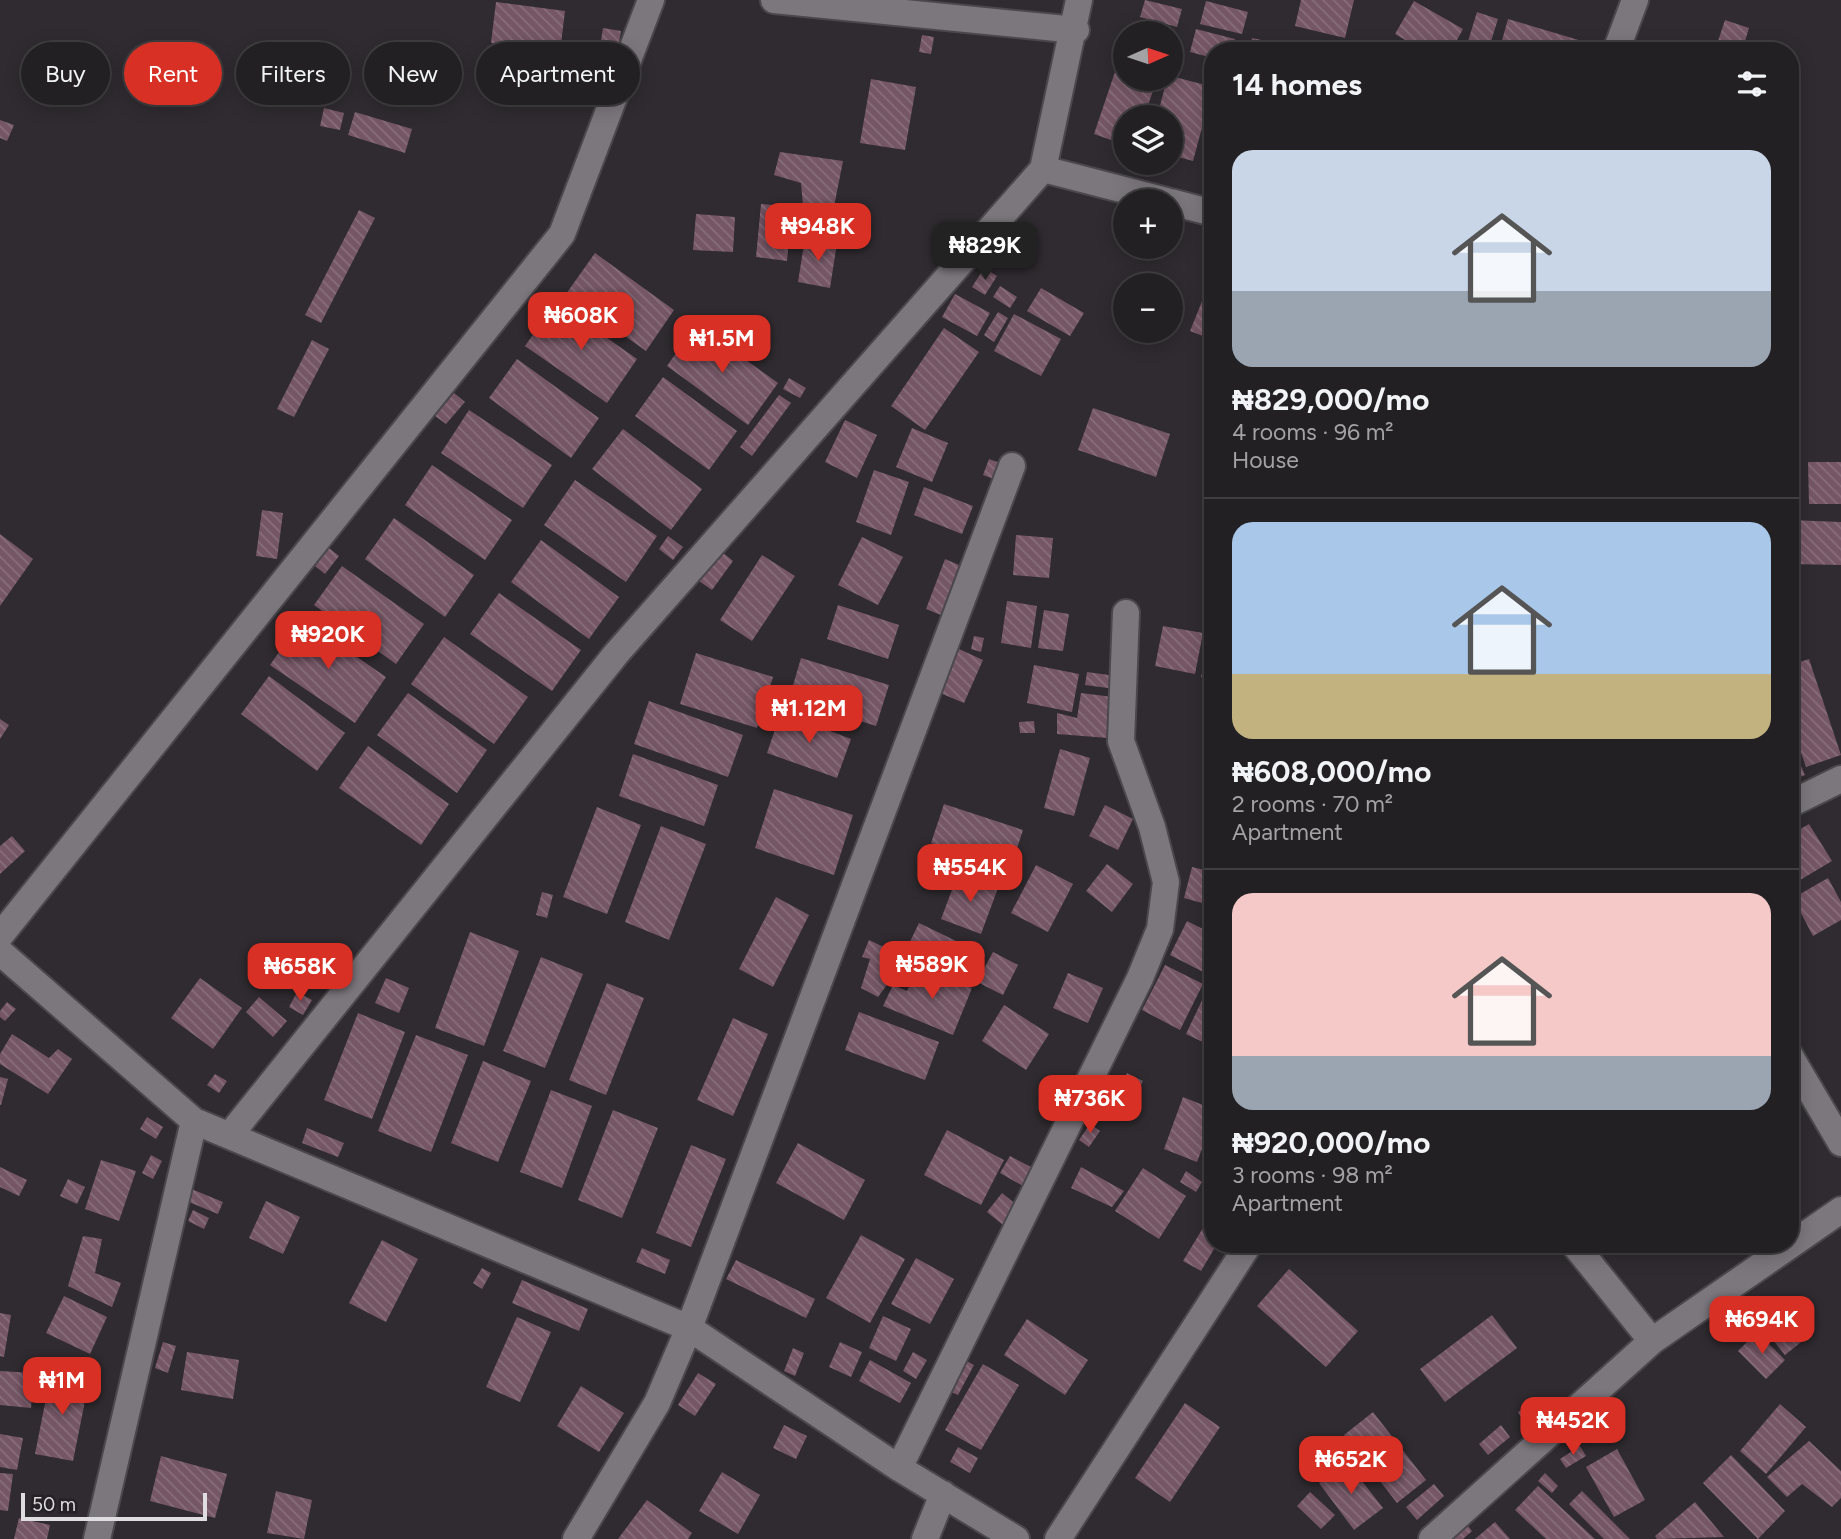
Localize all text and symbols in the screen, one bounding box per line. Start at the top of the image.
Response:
north arrow [1113,21,1183,91]
map controls [1113,21,1183,343]
chip: Buy [21,42,110,105]
chip: Rent [124,42,222,105]
chip: Filters [236,42,350,105]
chip: New [364,42,462,105]
chip: Apartment [476,42,640,105]
icon: filters [1733,65,1771,103]
text: 14 homes [1232,66,1362,103]
button: layers [1113,105,1183,175]
button: + [1113,189,1183,259]
icon: home [1439,195,1565,321]
pin: ₦948K [769,204,867,263]
text: ₦948K [781,212,855,240]
pin: ₦829K [936,222,1034,282]
text: ₦829K [949,231,1021,259]
button: − [1113,273,1183,343]
pin: ₦608K [532,292,630,352]
text: ₦608K [544,301,618,329]
pin: ₦1.5M [673,316,771,375]
text: ₦1.5M [689,324,755,352]
text: ₦829,000/mo [1232,381,1429,418]
text: 4 rooms · 96 m² [1232,418,1394,446]
text: House [1232,446,1299,474]
icon: home [1439,567,1565,693]
pin: ₦920K [279,612,377,671]
text: ₦920K [291,620,365,648]
pin: ₦1.12M [752,686,866,745]
text: ₦1.12M [772,694,846,722]
text: ₦608,000/mo [1232,753,1431,790]
text: 2 rooms · 70 m² [1232,790,1393,818]
text: Apartment [1232,818,1343,846]
pin: ₦554K [921,844,1019,904]
text: ₦554K [933,853,1007,881]
icon: home [1439,938,1565,1064]
pin: ₦589K [883,942,981,1001]
pin: ₦658K [251,944,349,1003]
text: ₦589K [896,950,968,978]
text: ₦658K [264,952,336,980]
pin: ₦736K [1041,1076,1139,1135]
text: ₦736K [1055,1084,1125,1112]
text: ₦920,000/mo [1232,1124,1430,1161]
text: 3 rooms · 98 m² [1232,1161,1393,1189]
text: Apartment [1232,1189,1343,1217]
pin: ₦694K [1713,1296,1811,1356]
text: ₦694K [1725,1305,1799,1333]
pin: ₦1M [28,1358,96,1417]
text: ₦1M [39,1366,85,1394]
pin: ₦452K [1524,1398,1622,1457]
text: ₦452K [1536,1406,1610,1434]
pin: ₦652K [1302,1436,1400,1496]
text: ₦652K [1315,1445,1387,1473]
scale bar [21,1490,206,1522]
text: 50 m [32,1493,76,1516]

